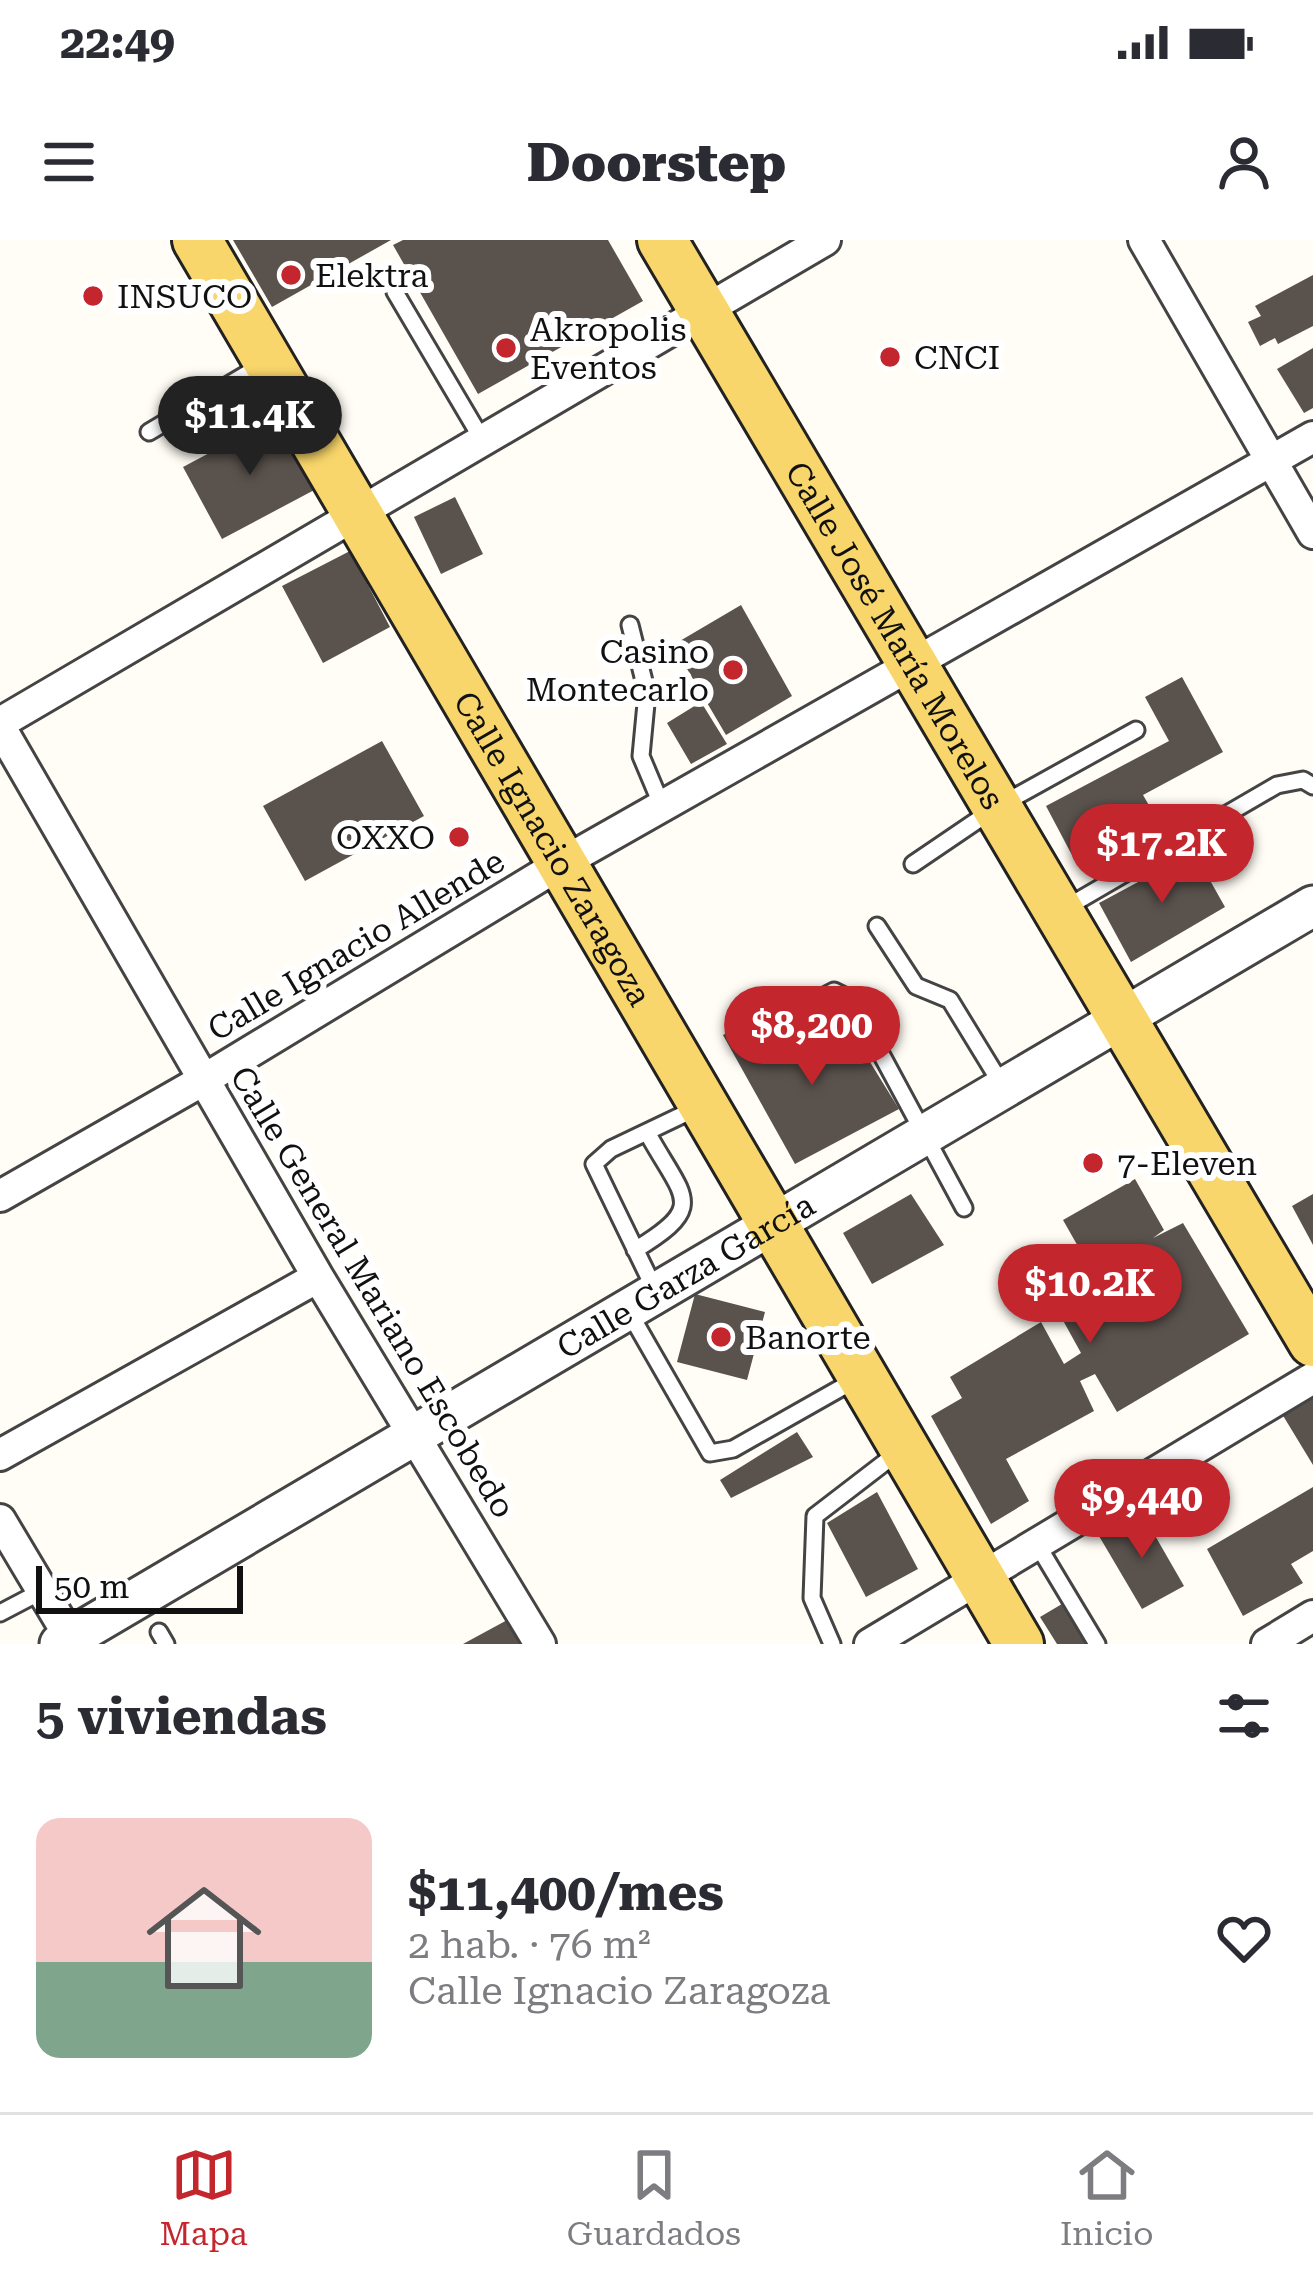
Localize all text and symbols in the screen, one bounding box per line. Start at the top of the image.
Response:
text: 22:49 [60,16,175,69]
icon: menu [36,129,102,195]
icon: person [1211,129,1277,195]
text: Doorstep [527,131,786,194]
place label: Elektra [315,256,429,295]
marker: Elektra [278,262,304,288]
place label: INSUCO [117,277,252,316]
marker: INSUCO [80,283,106,309]
place label: Akropolis Eventos [530,310,686,387]
marker: Akropolis Eventos [493,335,519,361]
place label: CNCI [914,338,1000,377]
marker: CNCI [877,344,903,370]
pin: $11.4K [152,376,348,478]
text: $11.4K [185,392,315,438]
street label: Calle José María Morelos [778,454,1013,816]
place label: Casino Montecarlo [526,632,709,709]
marker: Casino Montecarlo [720,657,746,683]
street label: Calle Ignacio Zaragoza [446,684,660,1013]
pin: $17.2K [1064,804,1260,906]
place label: OXXO [336,818,435,857]
text: $17.2K [1097,820,1227,866]
marker: OXXO [446,824,472,850]
street label: Calle Ignacio Allende [201,841,511,1049]
pin: $8,200 [714,986,910,1088]
text: $8,200 [751,1002,873,1048]
street label: Calle General Mariano Escobedo [223,1059,523,1525]
place label: 7-Eleven [1117,1144,1257,1183]
marker: 7-Eleven [1080,1150,1106,1176]
street label: Calle Garza García [550,1185,821,1366]
pin: $10.2K [992,1244,1188,1346]
text: $10.2K [1025,1260,1155,1306]
place label: Banorte [745,1318,871,1357]
marker: Banorte [708,1324,734,1350]
pin: $9,440 [1044,1459,1240,1561]
text: $9,440 [1081,1475,1203,1521]
scale bar [36,1560,243,1613]
text: 50 m [54,1567,129,1606]
icon: filters [1211,1683,1277,1749]
text: 5 viviendas [36,1687,327,1746]
text: $11,400/mes [408,1863,724,1922]
icon: home [132,1866,276,2010]
icon: heart [1211,1905,1277,1971]
text: 2 hab. · 76 m² [408,1922,651,1968]
text: Calle Ignacio Zaragoza [408,1968,830,2014]
tab: Mapa [160,2142,248,2253]
tab: Guardados [567,2142,741,2253]
tab: Inicio [1060,2142,1153,2253]

